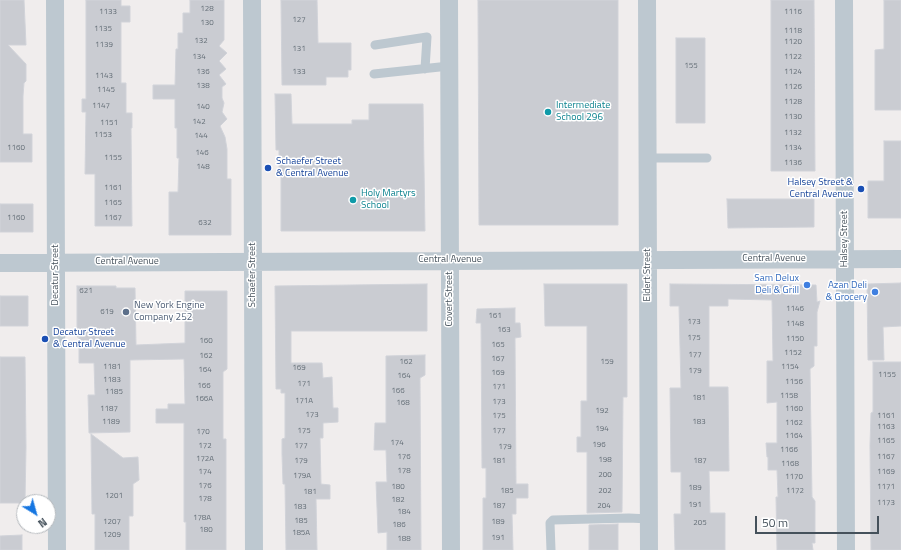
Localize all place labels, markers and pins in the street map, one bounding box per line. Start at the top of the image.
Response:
place label: Intermediate School 296 [556,100,610,124]
marker: Intermediate School 296 [543,107,553,117]
place label: Schaefer Street & Central Avenue [276,156,349,180]
marker: Schaefer Street & Central Avenue [263,163,273,173]
place label: Halsey Street & Central Avenue [787,177,853,200]
marker: Halsey Street & Central Avenue [856,184,866,194]
place label: Holy Martyrs School [361,188,416,212]
marker: Holy Martyrs School [348,195,358,205]
place label: Sam Delux Deli & Grill [754,273,799,296]
marker: Sam Delux Deli & Grill [802,280,812,290]
place label: Azan Deli & Grocery [825,280,867,304]
marker: Azan Deli & Grocery [870,287,880,297]
place label: New York Engine Company 252 [134,300,205,324]
marker: New York Engine Company 252 [121,307,131,317]
place label: Decatur Street & Central Avenue [53,327,126,350]
marker: Decatur Street & Central Avenue [40,334,50,344]

